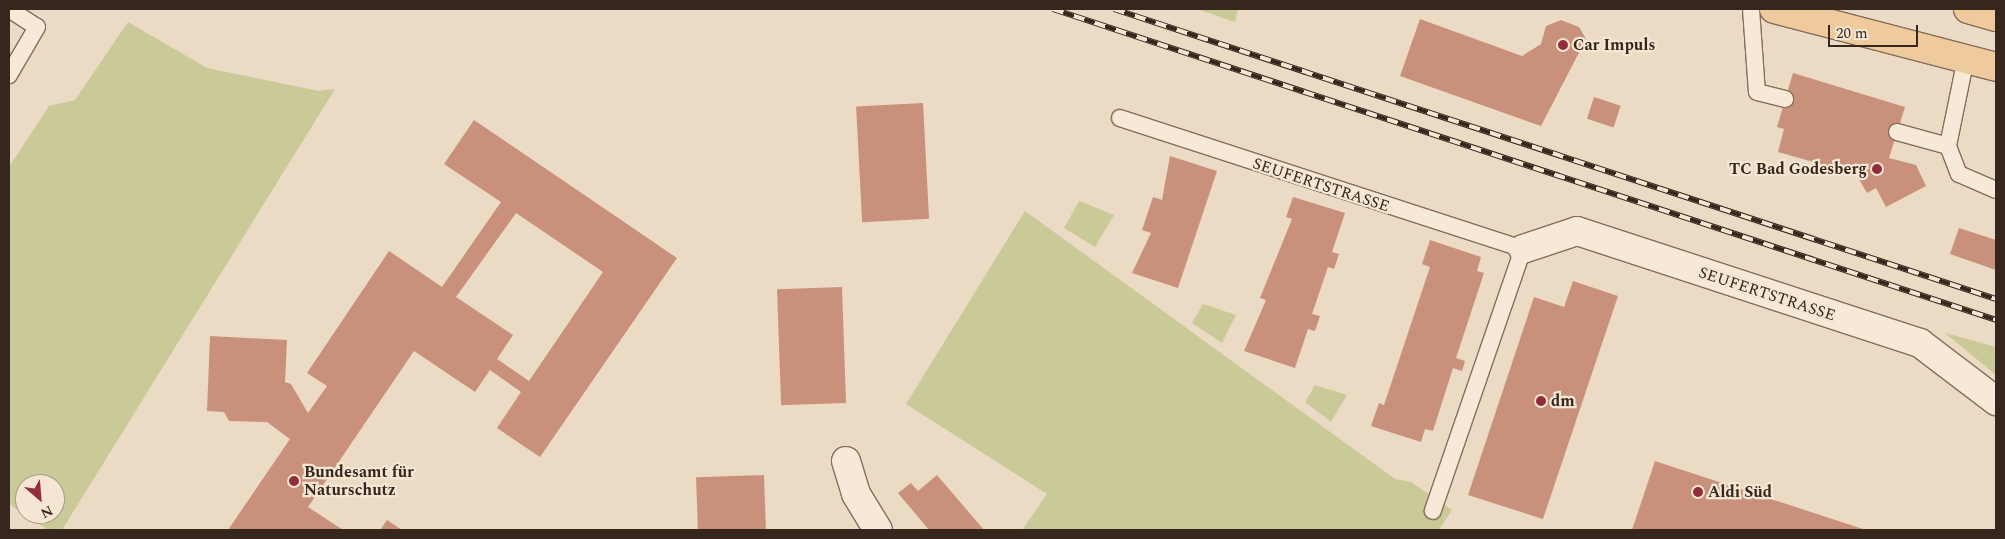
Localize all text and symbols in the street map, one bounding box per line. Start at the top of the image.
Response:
scale bar [1830,15,1920,47]
text: 20 m [1836,22,1868,45]
place label: Car Impuls [1573,35,1656,55]
marker: Car Impuls [1557,39,1569,51]
street label: SEUFERTSTRASSE [1250,154,1392,216]
place label: TC Bad Godesberg [1729,159,1867,179]
marker: TC Bad Godesberg [1871,163,1883,175]
street label: SEUFERTSTRASSE [1696,263,1838,325]
place label: dm [1551,391,1575,411]
marker: dm [1535,395,1547,407]
place label: Bundesamt für Naturschutz [304,462,414,500]
north arrow [15,474,65,524]
marker: Bundesamt für Naturschutz [288,475,300,487]
place label: Aldi Süd [1708,482,1772,502]
marker: Aldi Süd [1692,486,1704,498]
text: N [37,500,56,524]

